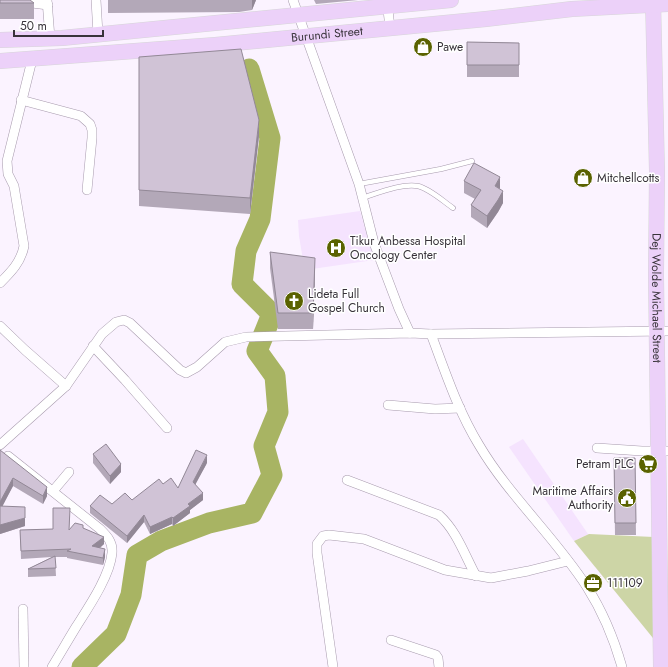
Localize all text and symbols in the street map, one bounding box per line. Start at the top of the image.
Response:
scale bar [14,12,103,38]
text: 50 m [20,17,47,35]
street label: Burundi Street [290,22,364,47]
shop icon: Pawe [412,36,434,58]
place label: Pawe [437,38,463,56]
shop icon: Mitchellcotts [572,167,594,189]
place label: Mitchellcotts [597,169,660,187]
place label: Tikur Anbessa Hospital Oncology Center [350,232,466,264]
street label: Dej Wolde Michael Street [647,233,666,363]
hospital icon: Tikur Anbessa Hospital Oncology Center [325,237,347,259]
place label: Lideta Full Gospel Church [308,285,385,317]
church icon: Lideta Full Gospel Church [283,290,305,312]
supermarket icon: Petram PLC [637,453,659,475]
place label: Petram PLC [576,455,634,473]
place label: Maritime Affairs Authority [533,482,614,514]
public building icon: Maritime Affairs Authority [616,487,638,509]
office icon: 111109 [582,572,604,594]
place label: 111109 [607,574,643,592]

